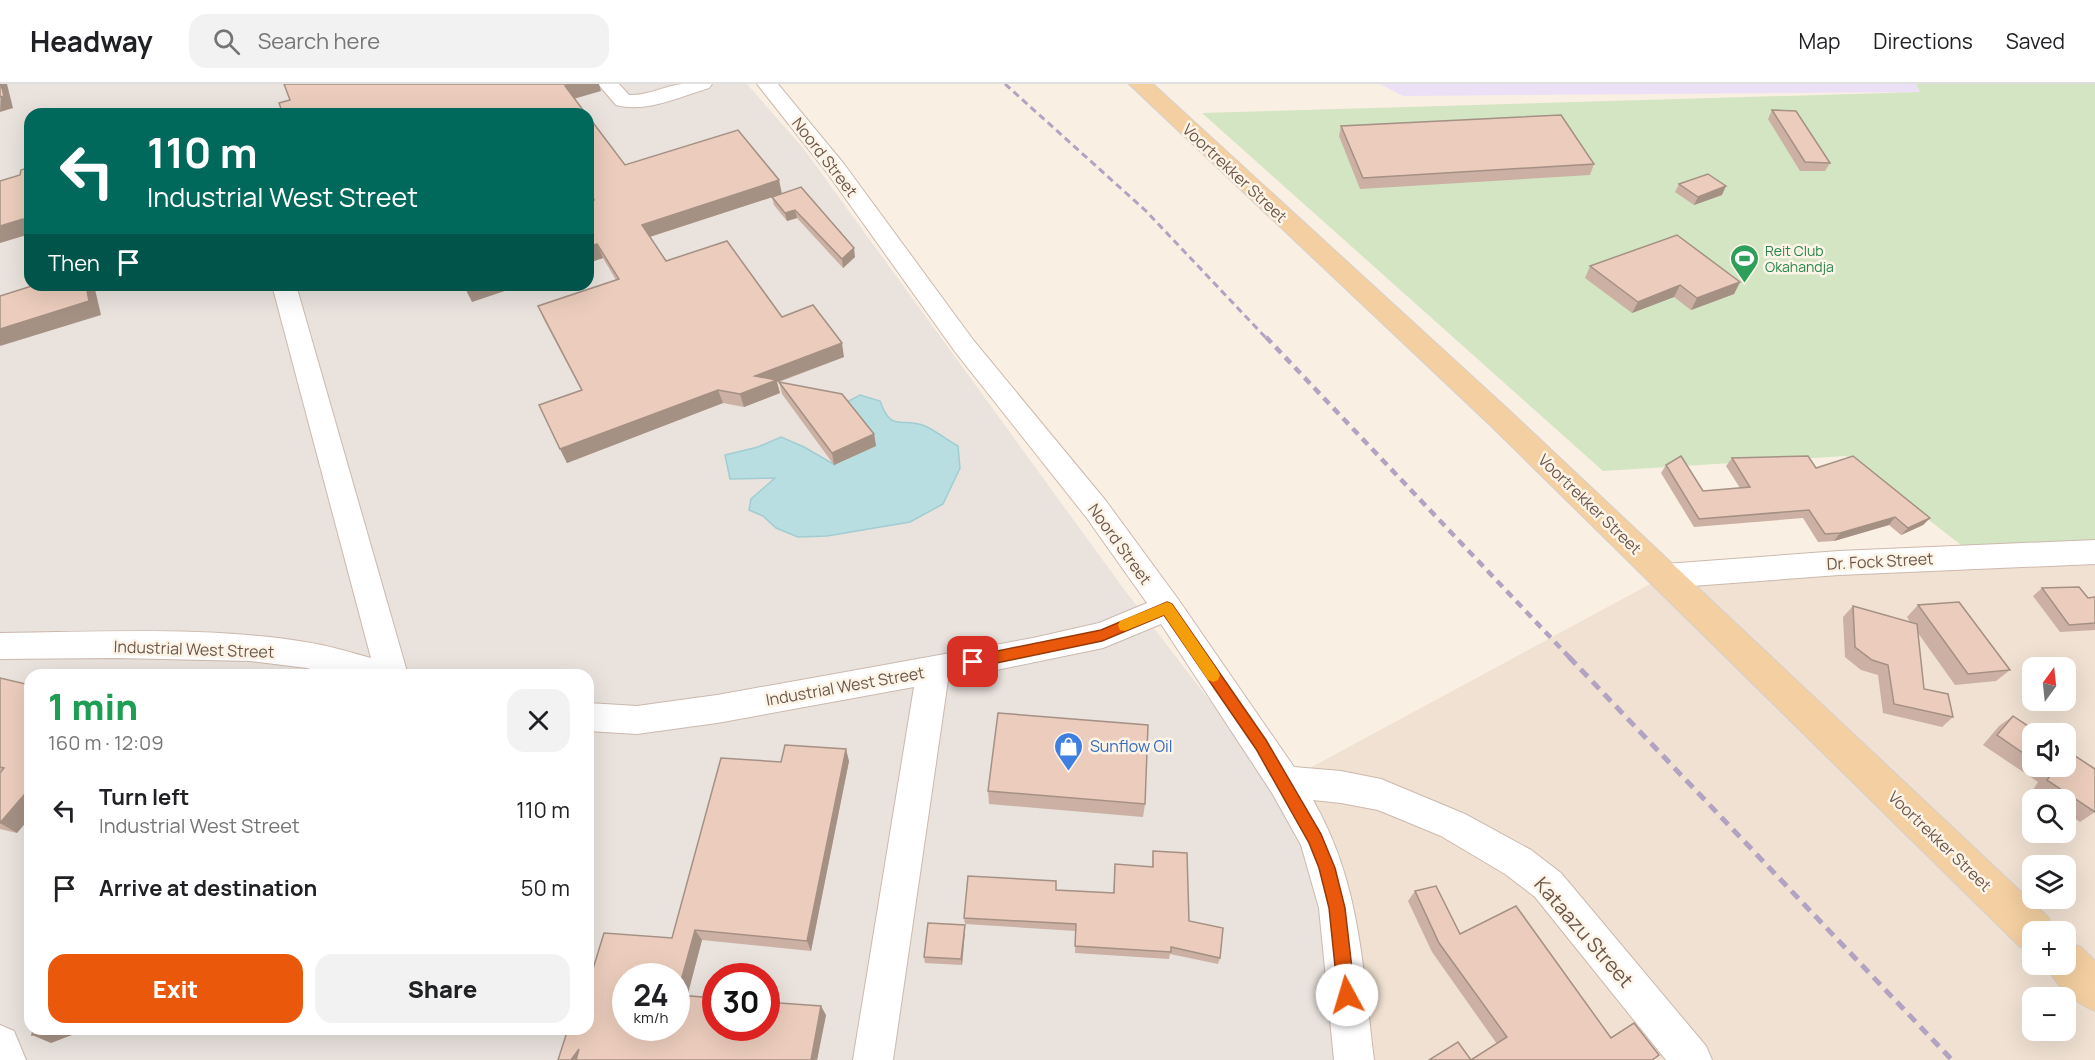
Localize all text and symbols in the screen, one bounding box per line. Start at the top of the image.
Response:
search box [189,14,609,68]
text: Headway [30,22,153,60]
icon: search [210,25,243,58]
text: Search here [258,26,380,56]
text: Map [1799,27,1840,55]
text: Directions [1873,27,1973,55]
text: Saved [2006,27,2065,55]
street label: Noord Street [787,113,863,201]
street label: Voortrekker Street [1178,119,1292,227]
text: 110 m [147,123,258,181]
icon: left [48,132,126,210]
text: Industrial West Street [147,178,418,215]
place label: Reit Club Okahandja [1765,241,1834,276]
sports icon: Reit Club Okahandja [1728,242,1760,284]
icon: arrive [112,246,145,279]
text: Then [48,248,100,278]
street label: Voortrekker Street [1534,449,1646,559]
street label: Noord Street [1083,499,1157,589]
street label: Dr. Fock Street [1826,547,1934,575]
street label: Industrial West Street [113,635,275,663]
pin [947,636,998,687]
icon: arrive [956,645,989,678]
north arrow [2022,657,2076,711]
map controls [2022,657,2076,1041]
street label: Industrial West Street [764,661,926,711]
text: 1 min [48,682,138,731]
button: close [507,689,570,752]
button: sound [2022,723,2076,777]
text: 160 m · 12:09 [48,729,164,756]
shop icon: Sunflow Oil [1053,730,1085,772]
place label: Sunflow Oil [1090,735,1173,757]
text: Turn left [99,782,189,812]
street label: Voortrekker Street [1884,786,1996,896]
button: search [2022,789,2076,843]
icon: left [48,794,81,827]
text: 110 m [516,795,570,825]
text: Industrial West Street [99,812,300,839]
button: layers [2022,855,2076,909]
street label: Kataazu Street [1528,871,1640,993]
icon: arrive [48,872,81,905]
text: Arrive at destination [99,873,317,903]
text: 50 m [521,873,570,903]
button: + [2022,921,2076,975]
button: Exit [48,954,303,1023]
button: Share [315,954,570,1023]
speed limit sign: 30 [702,963,780,1041]
position arrow [1315,963,1379,1027]
text: 24 [633,974,669,1015]
button: − [2022,987,2076,1041]
text: km/h [634,1007,668,1028]

